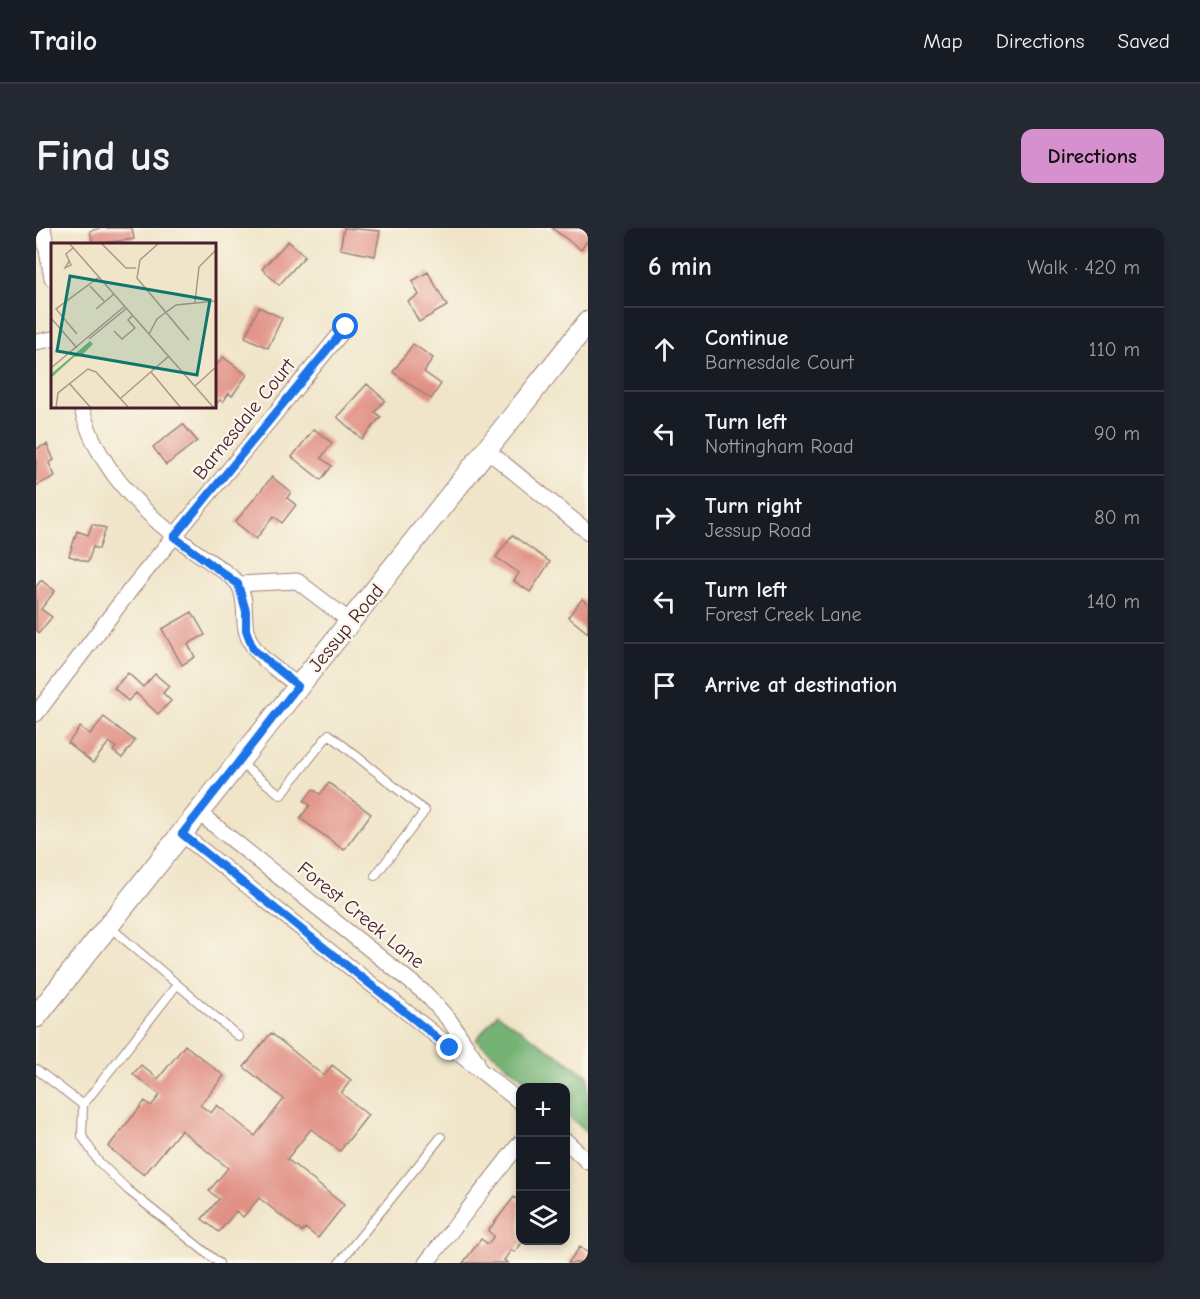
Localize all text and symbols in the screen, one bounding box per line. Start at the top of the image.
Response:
text: Trailo [30,25,97,57]
text: Map [923,29,963,53]
text: Directions [996,29,1085,53]
text: Saved [1118,29,1170,53]
button: Directions [1021,129,1164,183]
text: Find us [36,132,170,181]
inset map [51,243,216,408]
text: 6 min [648,252,712,282]
text: Walk · 420 m [1027,256,1140,279]
route start [332,313,358,339]
text: Continue [705,325,788,351]
icon: ahead [648,333,681,366]
text: 110 m [1089,338,1140,361]
text: Barnesdale Court [705,351,854,374]
street label: Barnesdale Court [188,353,301,484]
text: Turn left [705,409,787,435]
icon: left [648,417,681,450]
text: 90 m [1094,422,1140,445]
text: Nottingham Road [705,435,854,458]
text: Turn right [705,493,802,519]
icon: right [648,501,681,534]
text: 80 m [1094,506,1140,529]
text: Jessup Road [705,519,812,542]
text: Turn left [705,577,787,603]
street label: Jessup Road [304,579,388,677]
icon: left [648,585,681,618]
text: 140 m [1087,590,1140,613]
text: Forest Creek Lane [705,603,862,626]
icon: arrive [648,669,681,702]
text: Arrive at destination [705,672,897,698]
street label: Forest Creek Lane [293,857,429,973]
route end [436,1034,462,1060]
map controls [516,1083,570,1245]
button: + [516,1083,570,1137]
button: − [516,1137,570,1191]
button: layers [516,1191,570,1245]

